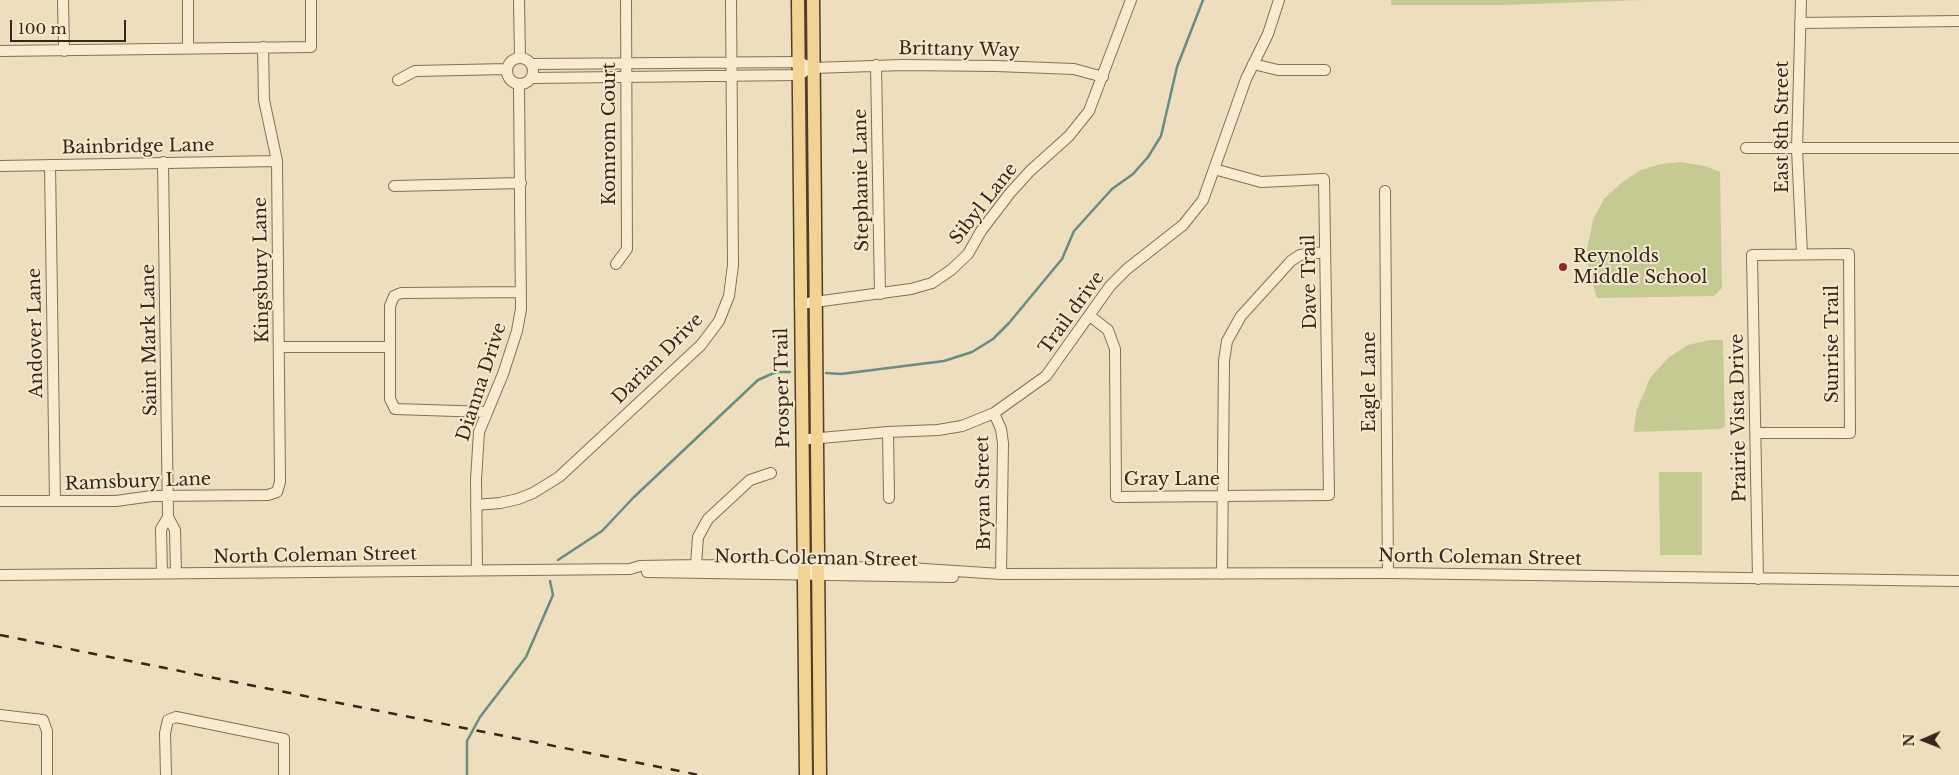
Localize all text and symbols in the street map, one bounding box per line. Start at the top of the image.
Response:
scale bar [12,10,129,42]
text: 100 m [18,19,67,38]
street label: Brittany Way [898,38,1020,62]
street label: East 8th Street [1772,61,1794,193]
street label: Komrom Court [599,63,621,205]
street label: Stephanie Lane [850,108,874,252]
street label: Bainbridge Lane [61,135,215,159]
street label: Sibyl Lane [946,159,1022,249]
street label: Kingsbury Lane [250,197,274,343]
street label: Dave Trail [1298,234,1322,330]
place label: Reynolds Middle School [1573,246,1707,288]
marker: Reynolds Middle School [1557,261,1569,273]
street label: Saint Mark Lane [138,264,162,416]
street label: Andover Lane [24,268,48,398]
street label: Trail drive [1035,268,1109,358]
street label: Sunrise Trail [1822,285,1844,403]
street label: Darian Drive [608,309,708,409]
street label: Dianna Drive [453,320,511,444]
street label: Prosper Trail [771,327,795,449]
street label: Eagle Lane [1359,332,1381,432]
street label: Prairie Vista Drive [1727,333,1751,503]
street label: Bryan Street [972,435,996,551]
street label: Ramsbury Lane [64,469,212,495]
street label: Gray Lane [1124,469,1220,491]
street label: North Coleman Street [213,543,417,569]
street label: North Coleman Street [1378,545,1582,571]
street label: North Coleman Street [714,546,918,572]
north arrow [1899,715,1949,765]
text: N [1900,734,1918,747]

